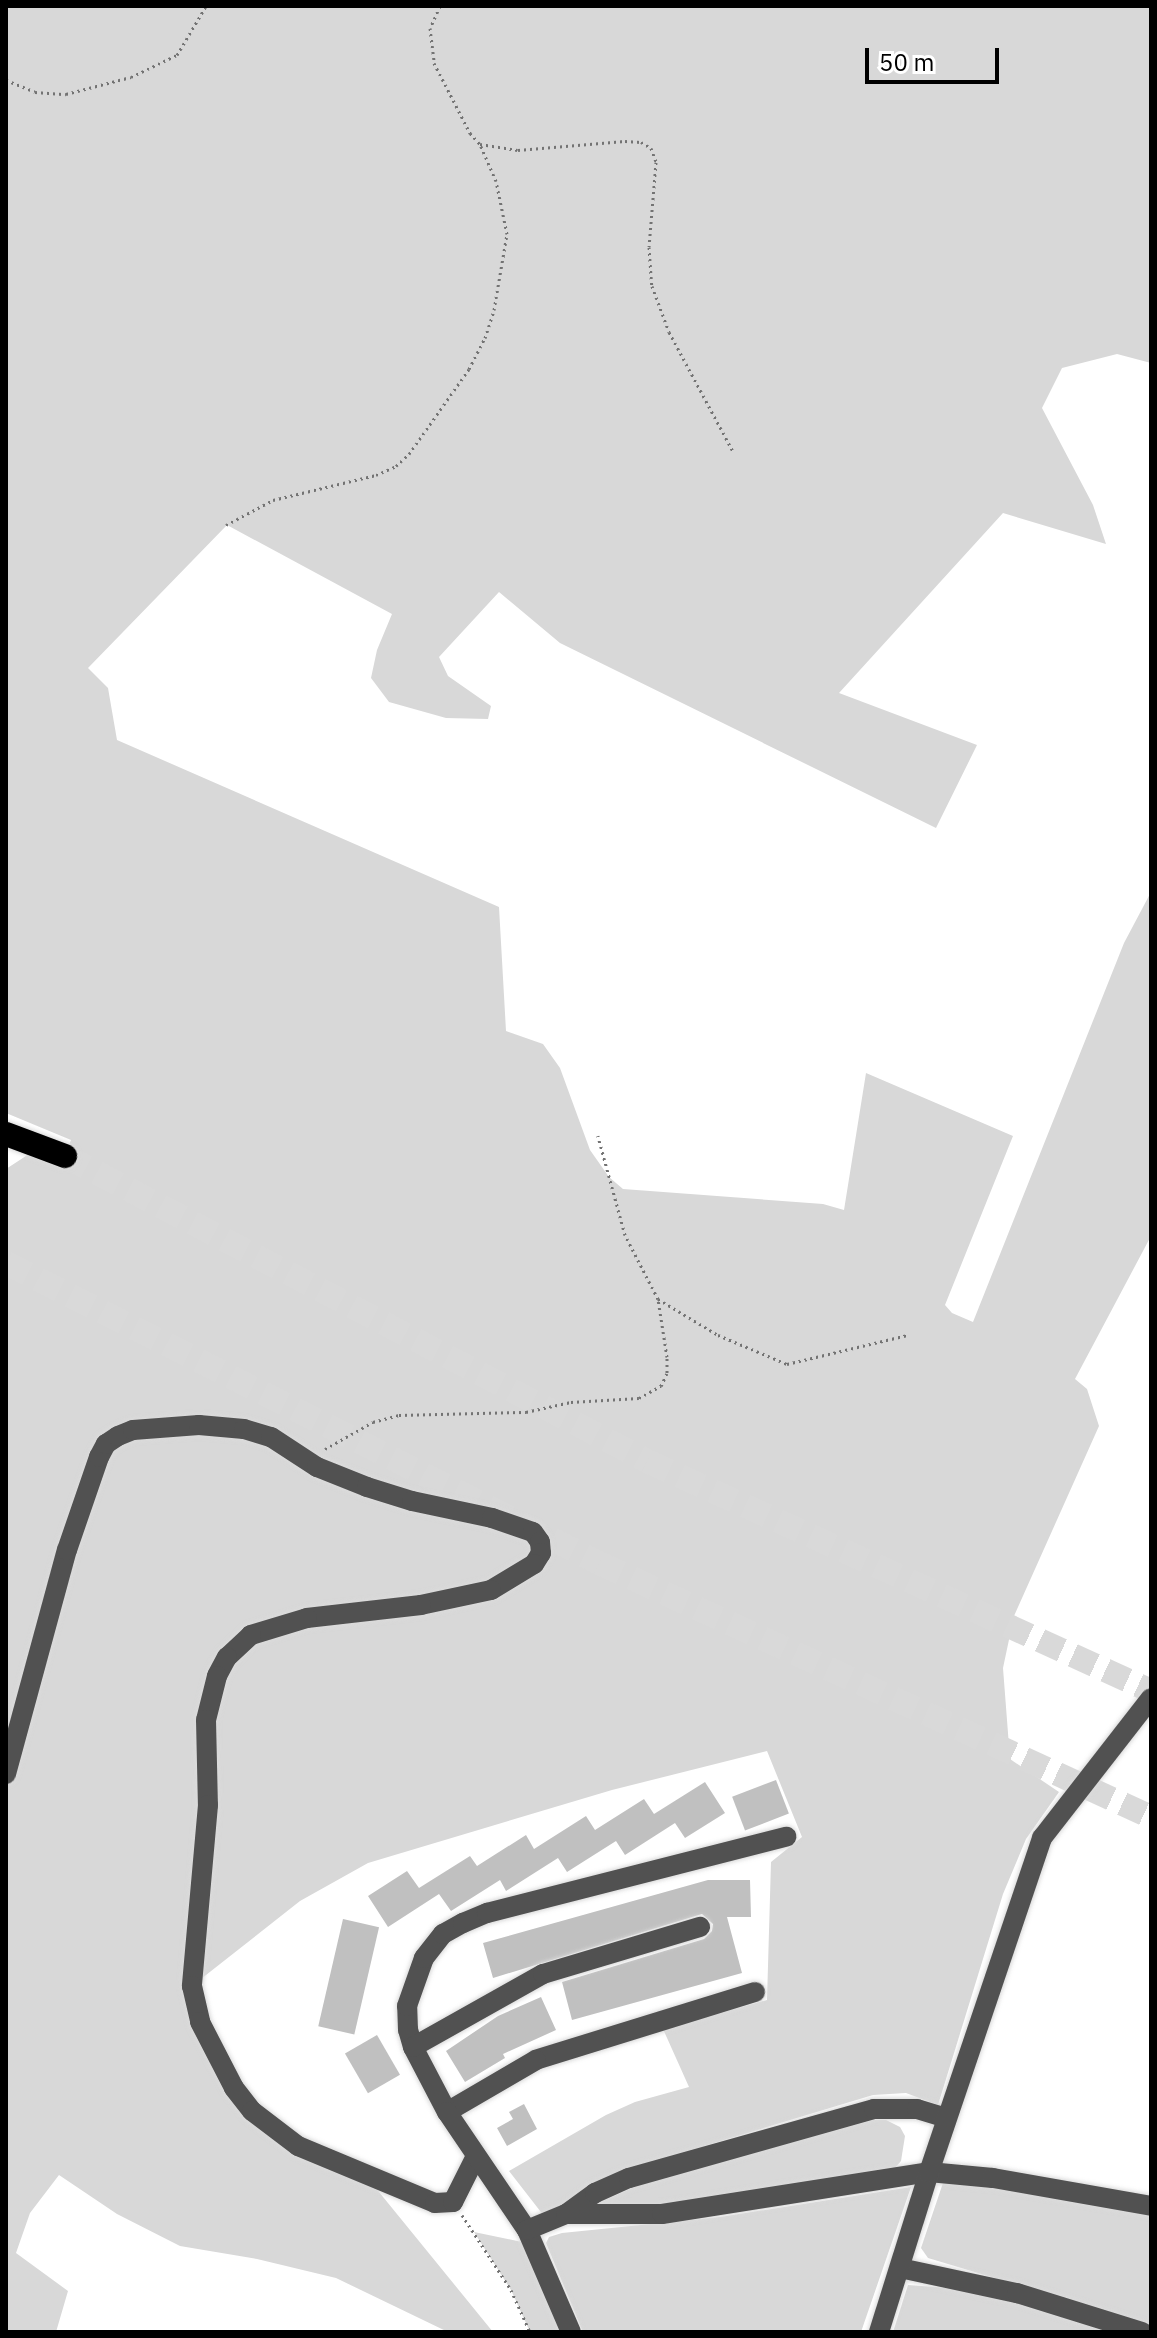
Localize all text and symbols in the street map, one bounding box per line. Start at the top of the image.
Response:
scale bar [869,32,1003,82]
text: 50 m [879,46,934,78]

